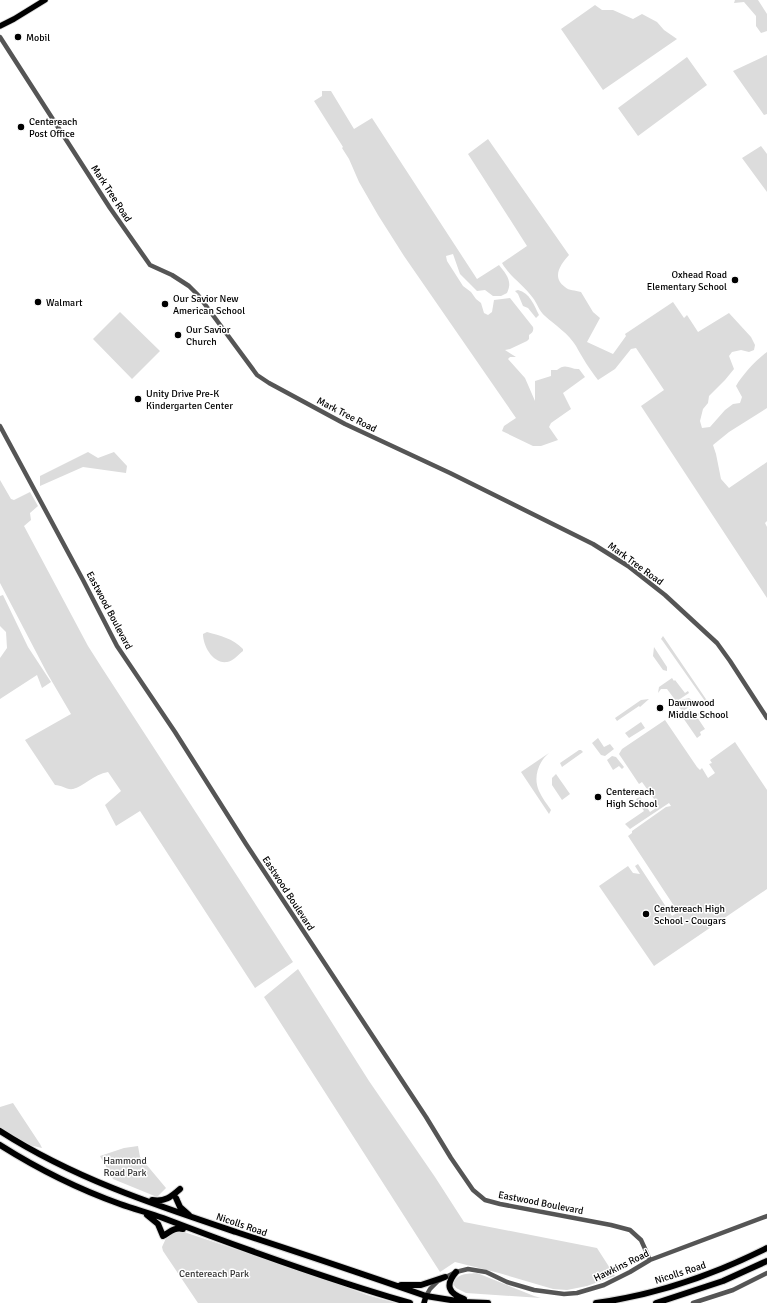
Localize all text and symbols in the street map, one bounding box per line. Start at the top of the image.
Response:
marker: Mobil [13,32,23,42]
place label: Mobil [26,32,50,44]
place label: Centereach Post Office [29,116,78,140]
marker: Centereach Post Office [16,122,26,132]
street label: Mark Tree Road [88,163,134,224]
place label: Oxhead Road Elementary School [647,269,727,293]
marker: Oxhead Road Elementary School [730,275,740,285]
place label: Our Savior New American School [173,293,245,317]
marker: Walmart [33,297,43,307]
place label: Walmart [46,297,83,309]
marker: Our Savior New American School [160,299,170,309]
place label: Our Savior Church [186,324,231,348]
marker: Our Savior Church [173,330,183,340]
place label: Unity Drive Pre-K Kindergarten Center [146,388,233,412]
marker: Unity Drive Pre-K Kindergarten Center [133,394,143,404]
street label: Mark Tree Road [315,395,378,435]
street label: Mark Tree Road [605,540,665,588]
street label: Eastwood Boulevard [84,569,135,651]
place label: Dawnwood Middle School [668,697,729,721]
marker: Dawnwood Middle School [655,703,665,713]
place label: Centereach High School [606,786,657,810]
marker: Centereach High School [593,792,603,802]
street label: Eastwood Boulevard [260,854,317,933]
place label: Centereach High School - Cougars [654,903,727,927]
marker: Centereach High School - Cougars [641,909,651,919]
park label: Hammond Road Park [103,1155,147,1179]
street label: Eastwood Boulevard [497,1189,584,1217]
street label: Nicolls Road [215,1211,269,1239]
street label: Hawkins Road [592,1247,651,1284]
street label: Nicolls Road [653,1259,707,1287]
park label: Centereach Park [179,1268,249,1280]

